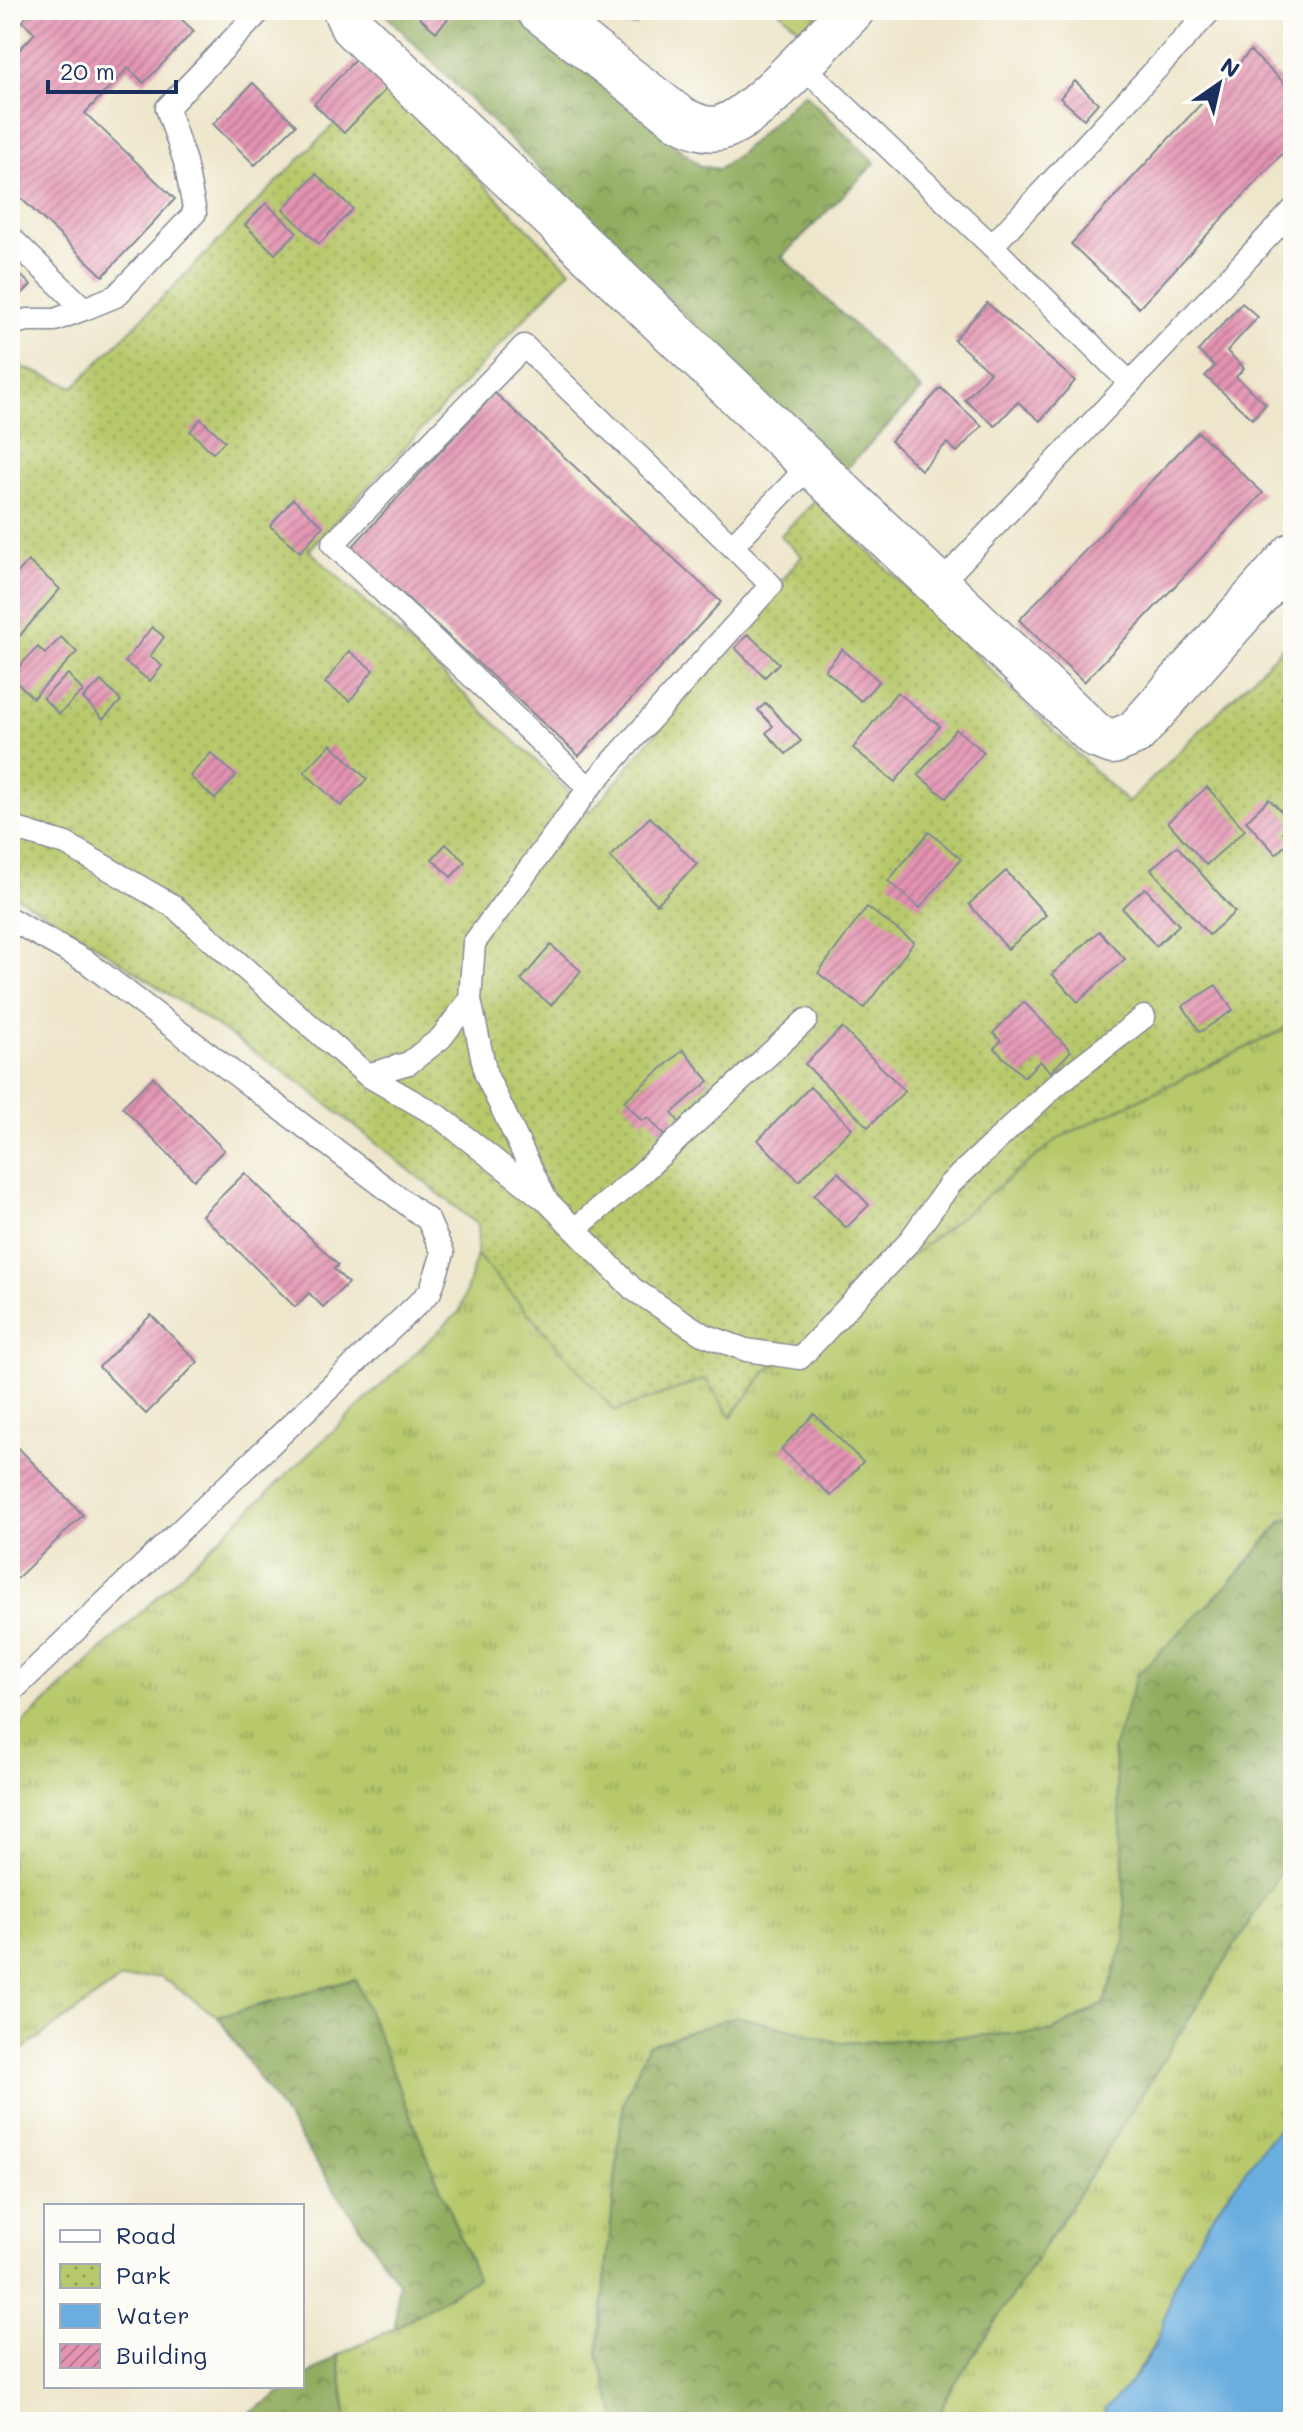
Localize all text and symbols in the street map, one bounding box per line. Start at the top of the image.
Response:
scale bar [48,44,176,94]
north arrow [1179,44,1259,124]
text: N [1215,50,1245,84]
text: 20 m [60,55,115,86]
legend [44,2204,304,2388]
text: Road [116,2219,176,2250]
text: Park [116,2259,170,2290]
text: Water [116,2299,190,2330]
text: Building [116,2339,207,2370]

